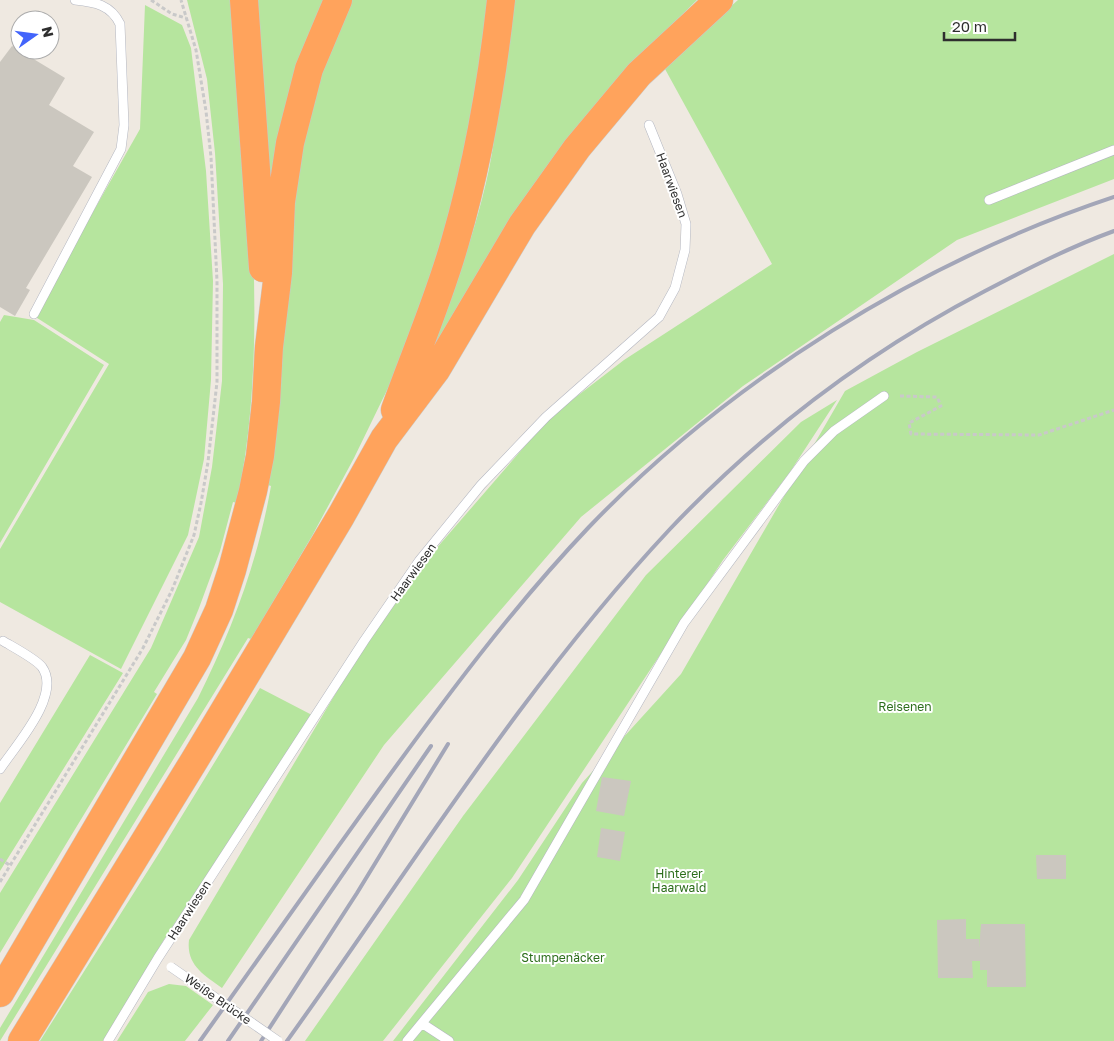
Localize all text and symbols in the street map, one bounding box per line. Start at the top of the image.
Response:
north arrow [10,10,60,60]
scale bar [944,10,1015,42]
text: 20 m [952,17,987,35]
text: N [39,25,58,39]
street label: Haarwiesen [653,150,691,220]
street label: Haarwiesen [387,540,439,604]
park label: Reisenen [878,699,932,714]
park label: Hinterer Haarwald [652,866,706,895]
street label: Haarwiesen [164,877,214,943]
park label: Stumpenäcker [521,950,605,965]
street label: Weiße Brücke [182,970,254,1028]

